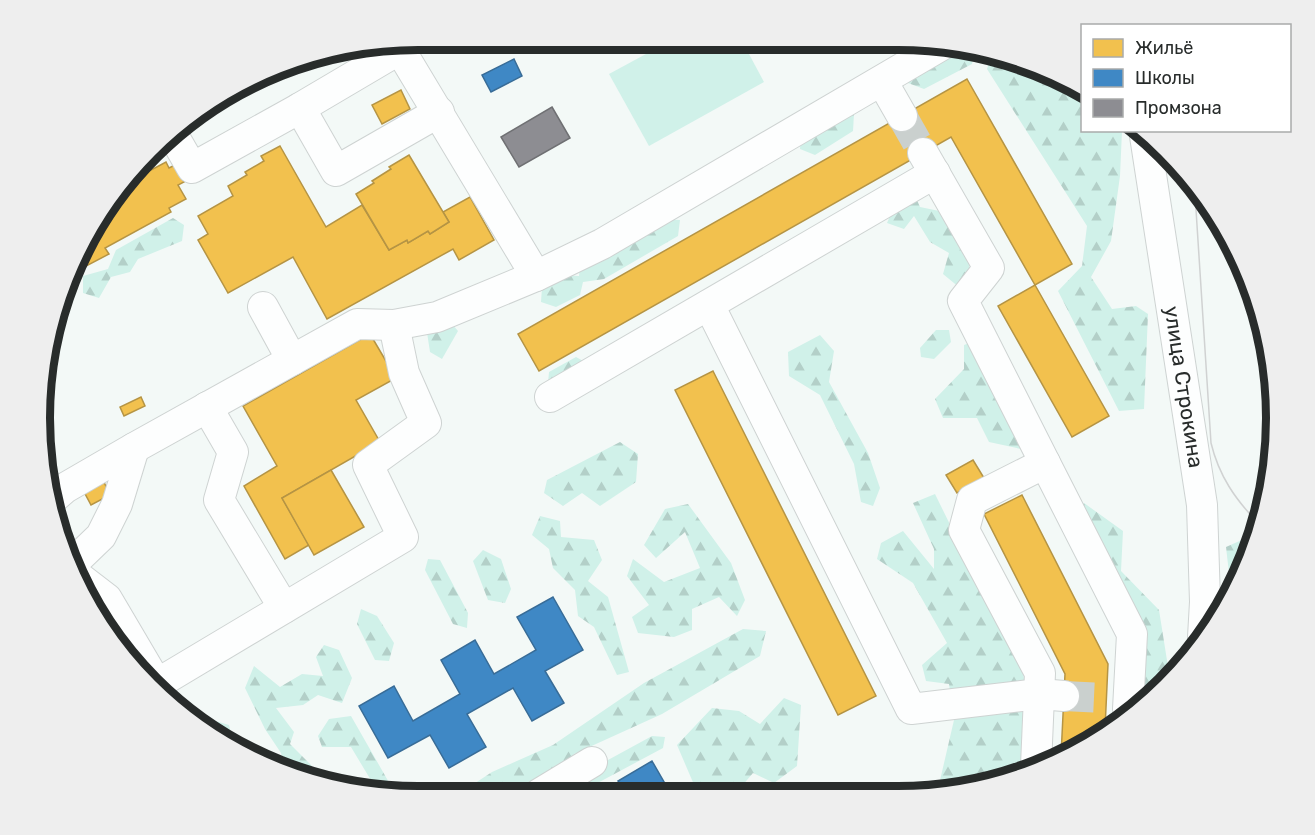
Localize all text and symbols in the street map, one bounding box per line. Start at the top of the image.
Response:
legend [1081,24,1291,132]
text: Жильё [1135,37,1193,59]
text: Школы [1135,67,1195,89]
text: Промзона [1135,97,1222,119]
street label: улица Строкина [1159,304,1209,470]

